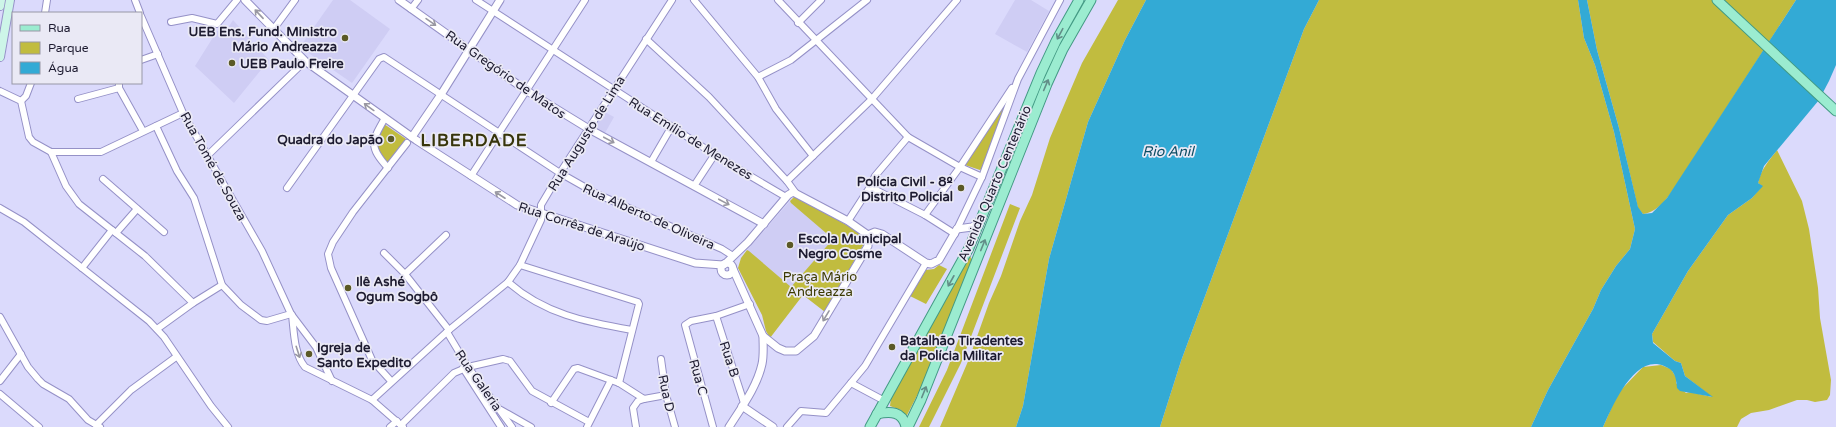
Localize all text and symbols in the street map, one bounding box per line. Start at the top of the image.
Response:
one-way arrow [254,9,263,20]
legend [12,12,142,84]
one-way arrow [425,18,436,26]
text: Rua [48,21,71,35]
place label: UEB Ens. Fund. Ministro Mário Andreazza [188,24,337,55]
street label: Rua Gregório de Matos [442,27,569,122]
one-way arrow [1055,28,1063,40]
marker: UEB Ens. Fund. Ministro Mário Andreazza [340,33,350,43]
text: Parque [48,41,89,55]
place label: UEB Paulo Freire [240,56,344,72]
marker: UEB Paulo Freire [227,58,237,68]
text: Água [48,61,78,75]
street label: Rua Augusto de Lima [545,73,629,194]
one-way arrow [1043,79,1051,91]
street label: Rua Emílio de Menezes [626,94,755,184]
one-way arrow [363,102,374,111]
street label: Avenida Quarto Centenário [955,103,1035,264]
street label: Rua Tomé de Souza [177,109,250,224]
district label: LIBERDADE [420,130,528,151]
place label: Quadra do Japão [277,132,383,148]
marker: Quadra do Japão [386,134,396,144]
one-way arrow [603,137,615,145]
water label: Rio Anil [1142,143,1195,160]
place label: Polícia Civil - 8º Distrito Policial [857,174,953,205]
street label: Rua Alberto de Oliveira [580,181,717,253]
marker: Polícia Civil - 8º Distrito Policial [956,183,966,193]
one-way arrow [494,190,506,198]
street label: Rua Corrêa de Araújo [516,199,647,255]
one-way arrow [718,199,730,206]
place label: Escola Municipal Negro Cosme [798,231,902,262]
one-way arrow [979,239,987,251]
marker: Escola Municipal Negro Cosme [785,240,795,250]
park label: Praça Mário Andreazza [783,269,857,300]
place label: Ilê Ashé Ogum Sogbô [356,274,438,305]
one-way arrow [947,275,955,287]
marker: Ilê Ashé Ogum Sogbô [343,283,353,293]
one-way arrow [822,310,830,322]
place label: Batalhão Tiradentes da Polícia Militar [900,333,1023,364]
street label: Rua B [716,339,742,379]
place label: Igreja de Santo Expedito [317,340,411,371]
marker: Batalhão Tiradentes da Polícia Militar [887,342,897,352]
one-way arrow [295,346,302,359]
street label: Rua Galeria [451,347,505,414]
marker: Igreja de Santo Expedito [304,349,314,359]
street label: Rua C [685,357,711,397]
street label: Rua D [654,373,678,414]
one-way arrow [921,386,929,398]

